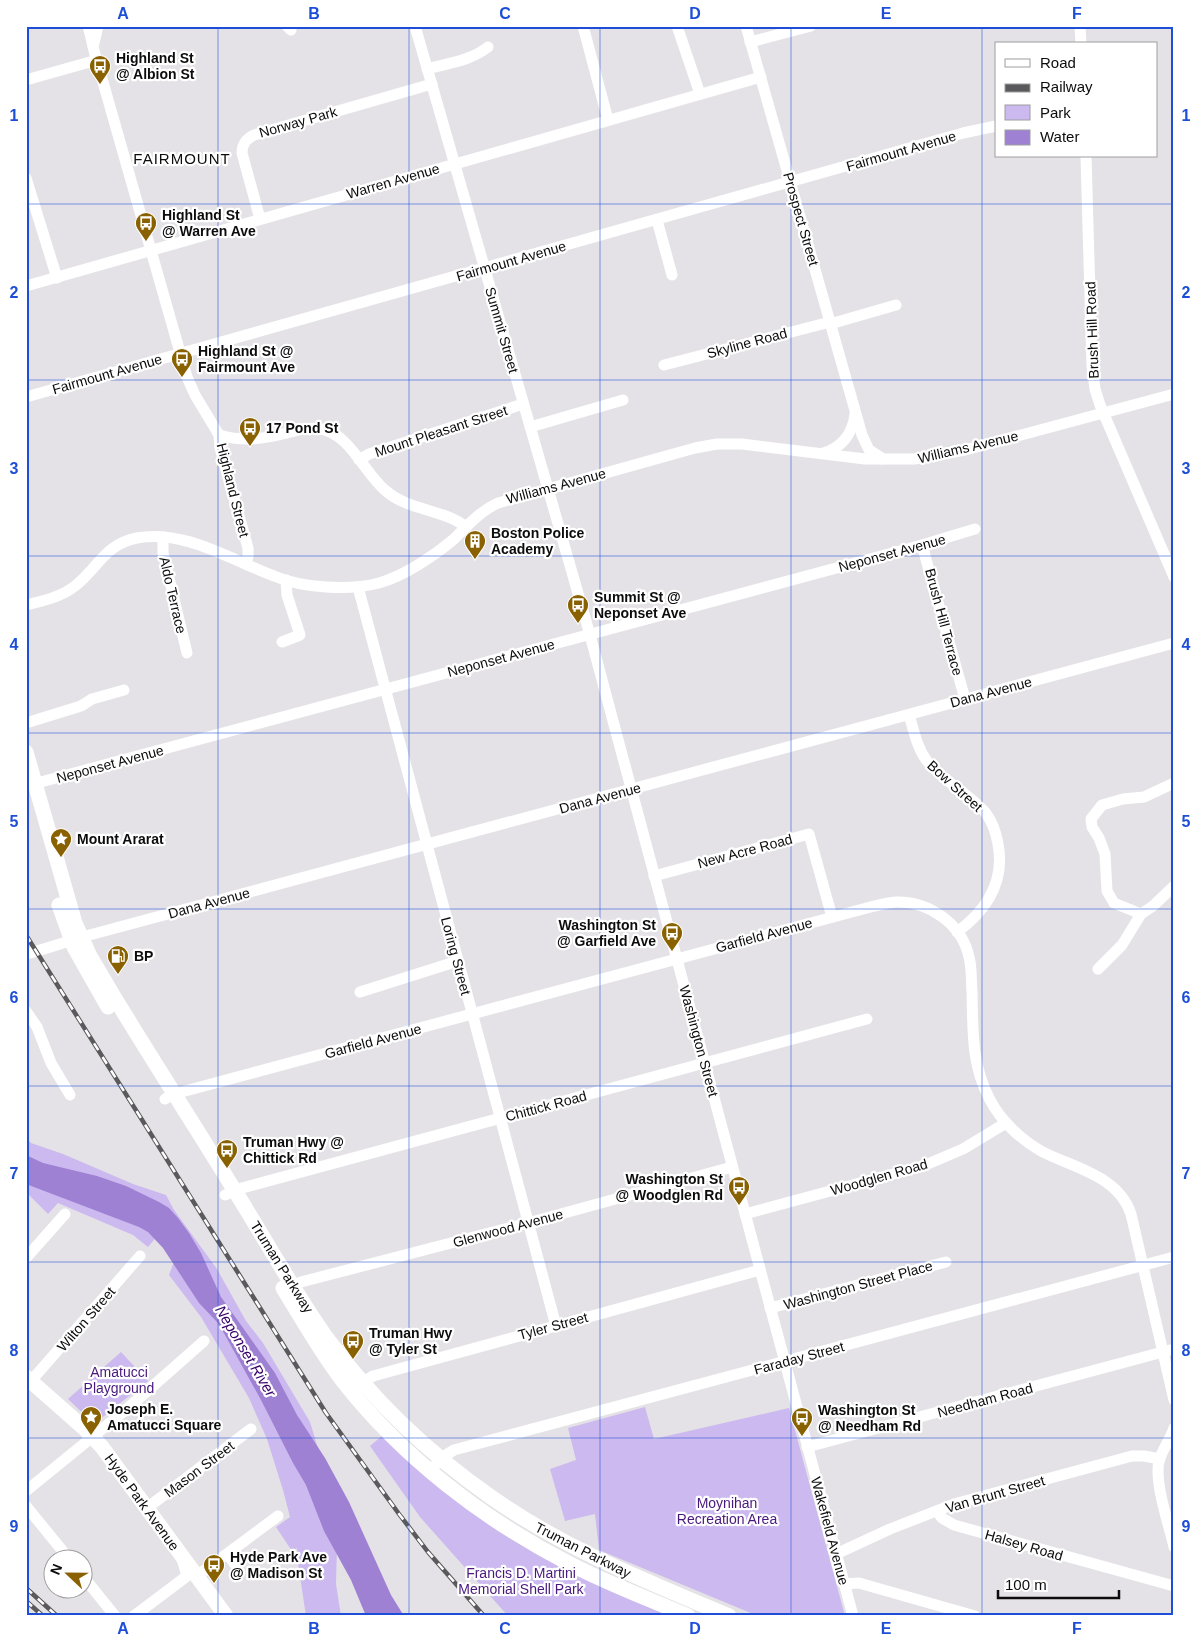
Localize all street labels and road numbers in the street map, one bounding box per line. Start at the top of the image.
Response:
street label: Norway Park [257,103,340,141]
street label: Fairmount Avenue [844,128,958,174]
street label: Warren Avenue [345,160,441,202]
street label: Prospect Street [780,170,822,268]
street label: Fairmount Avenue [454,238,568,284]
street label: Brush Hill Road [1082,281,1102,379]
street label: Summit Street [482,285,522,375]
street label: Skyline Road [705,325,789,361]
street label: Fairmount Avenue [50,351,164,397]
street label: Mount Pleasant Street [373,402,509,460]
street label: Williams Avenue [916,428,1020,466]
street label: Highland Street [214,441,252,539]
street label: Williams Avenue [504,465,608,507]
street label: Neponset Avenue [837,531,948,575]
street label: Aldo Terrace [156,555,190,635]
street label: Brush Hill Terrace [922,567,966,678]
street label: Neponset Avenue [446,636,557,680]
street label: Dana Avenue [948,673,1034,711]
street label: Neponset Avenue [55,742,166,786]
street label: Bow Street [924,757,986,815]
street label: Dana Avenue [557,779,643,817]
street label: New Acre Road [696,831,794,871]
street label: Dana Avenue [166,884,252,922]
street label: Garfield Avenue [714,914,814,956]
street label: Loring Street [438,915,474,997]
street label: Washington Street [676,984,722,1099]
street label: Garfield Avenue [323,1020,423,1062]
street label: Chittick Road [504,1087,588,1125]
street label: Woodglen Road [829,1156,929,1198]
street label: Glenwood Avenue [451,1206,565,1250]
street label: Truman Parkway [247,1218,317,1316]
street label: Washington Street Place [782,1257,934,1313]
street label: Wilton Street [54,1283,118,1354]
street label: Tyler Street [516,1309,590,1343]
street label: Faraday Street [752,1338,846,1378]
street label: Needham Road [936,1380,1034,1420]
street label: Mason Street [161,1437,237,1500]
street label: Hyde Park Avenue [102,1450,183,1554]
street label: Van Brunt Street [944,1472,1047,1516]
street label: Wakefield Avenue [808,1475,852,1587]
street label: Truman Parkway [532,1519,634,1581]
street label: Halsey Road [983,1526,1065,1564]

